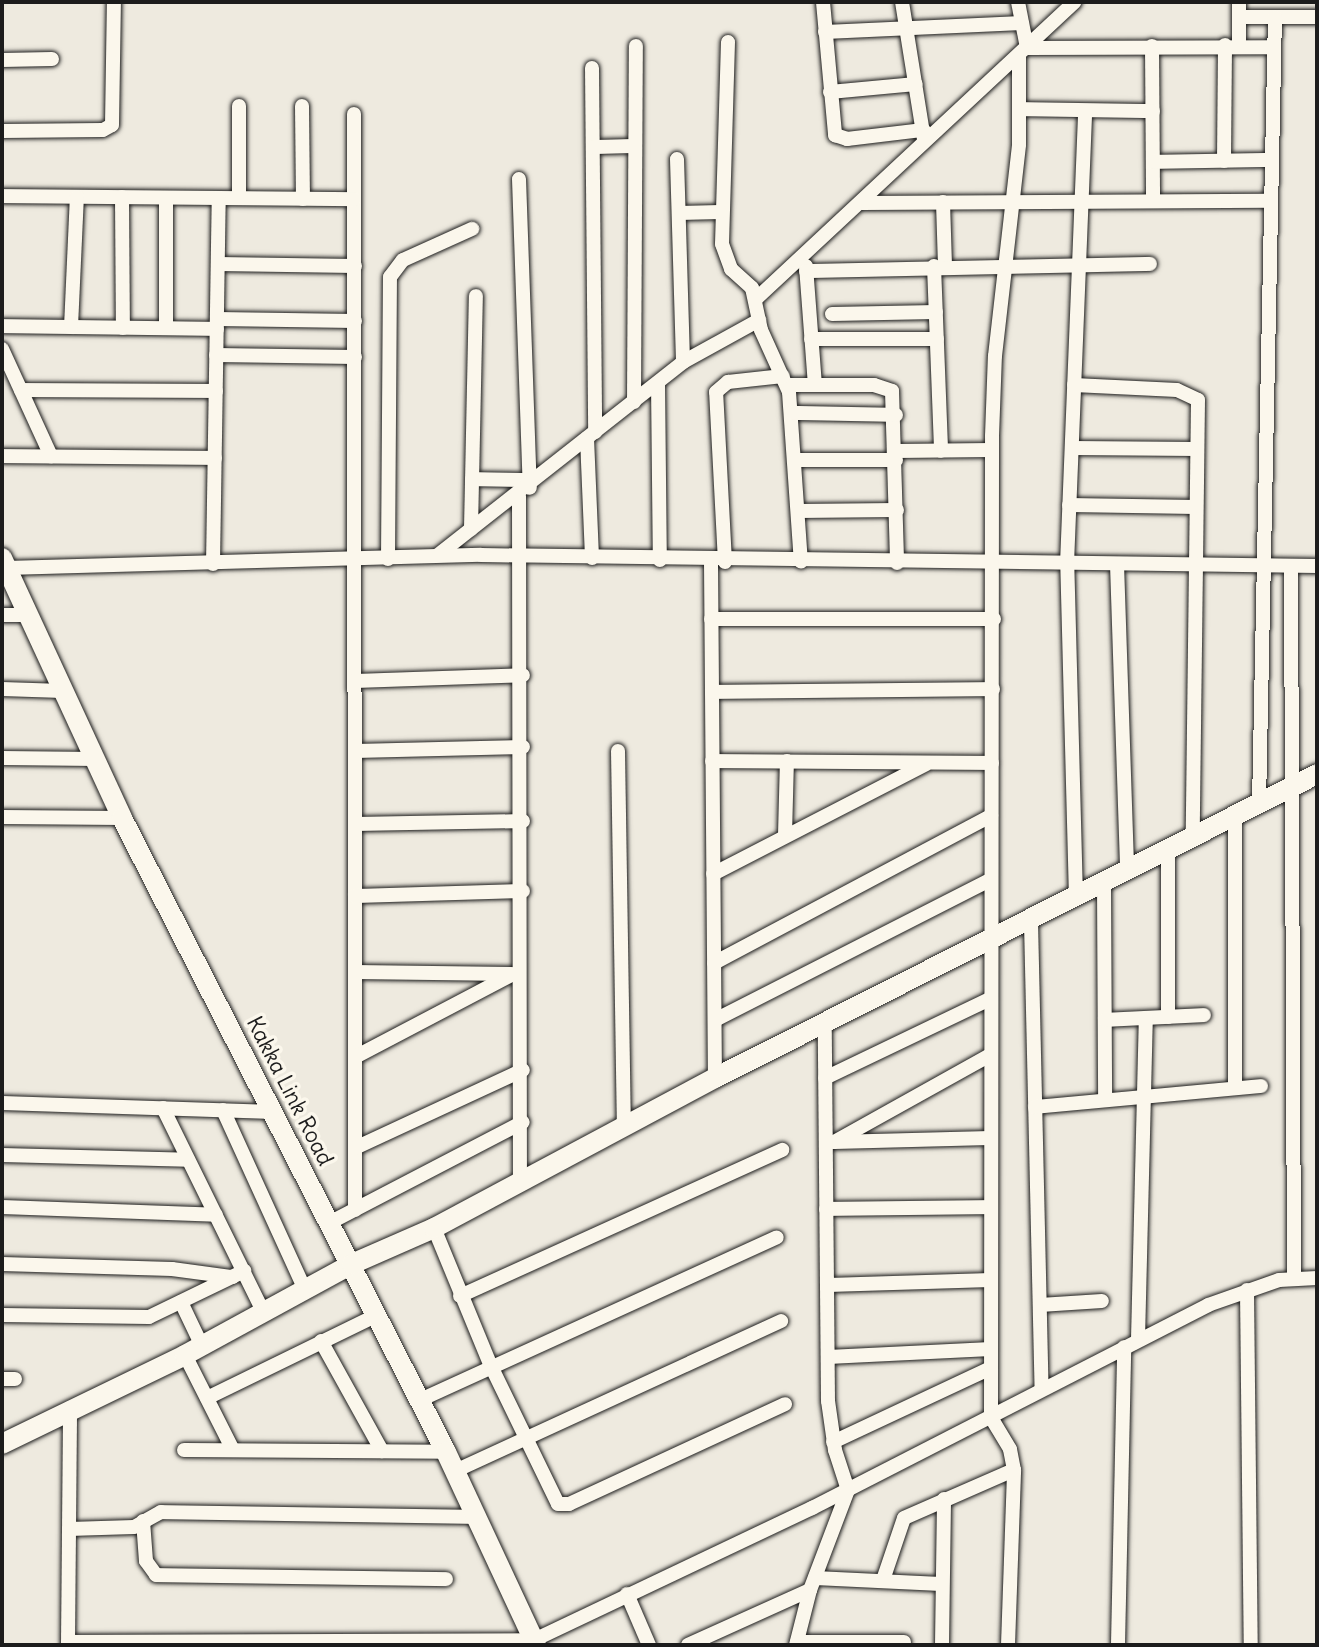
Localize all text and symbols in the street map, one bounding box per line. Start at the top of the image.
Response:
street label: Kakka Link Road [241,1012,339,1170]

